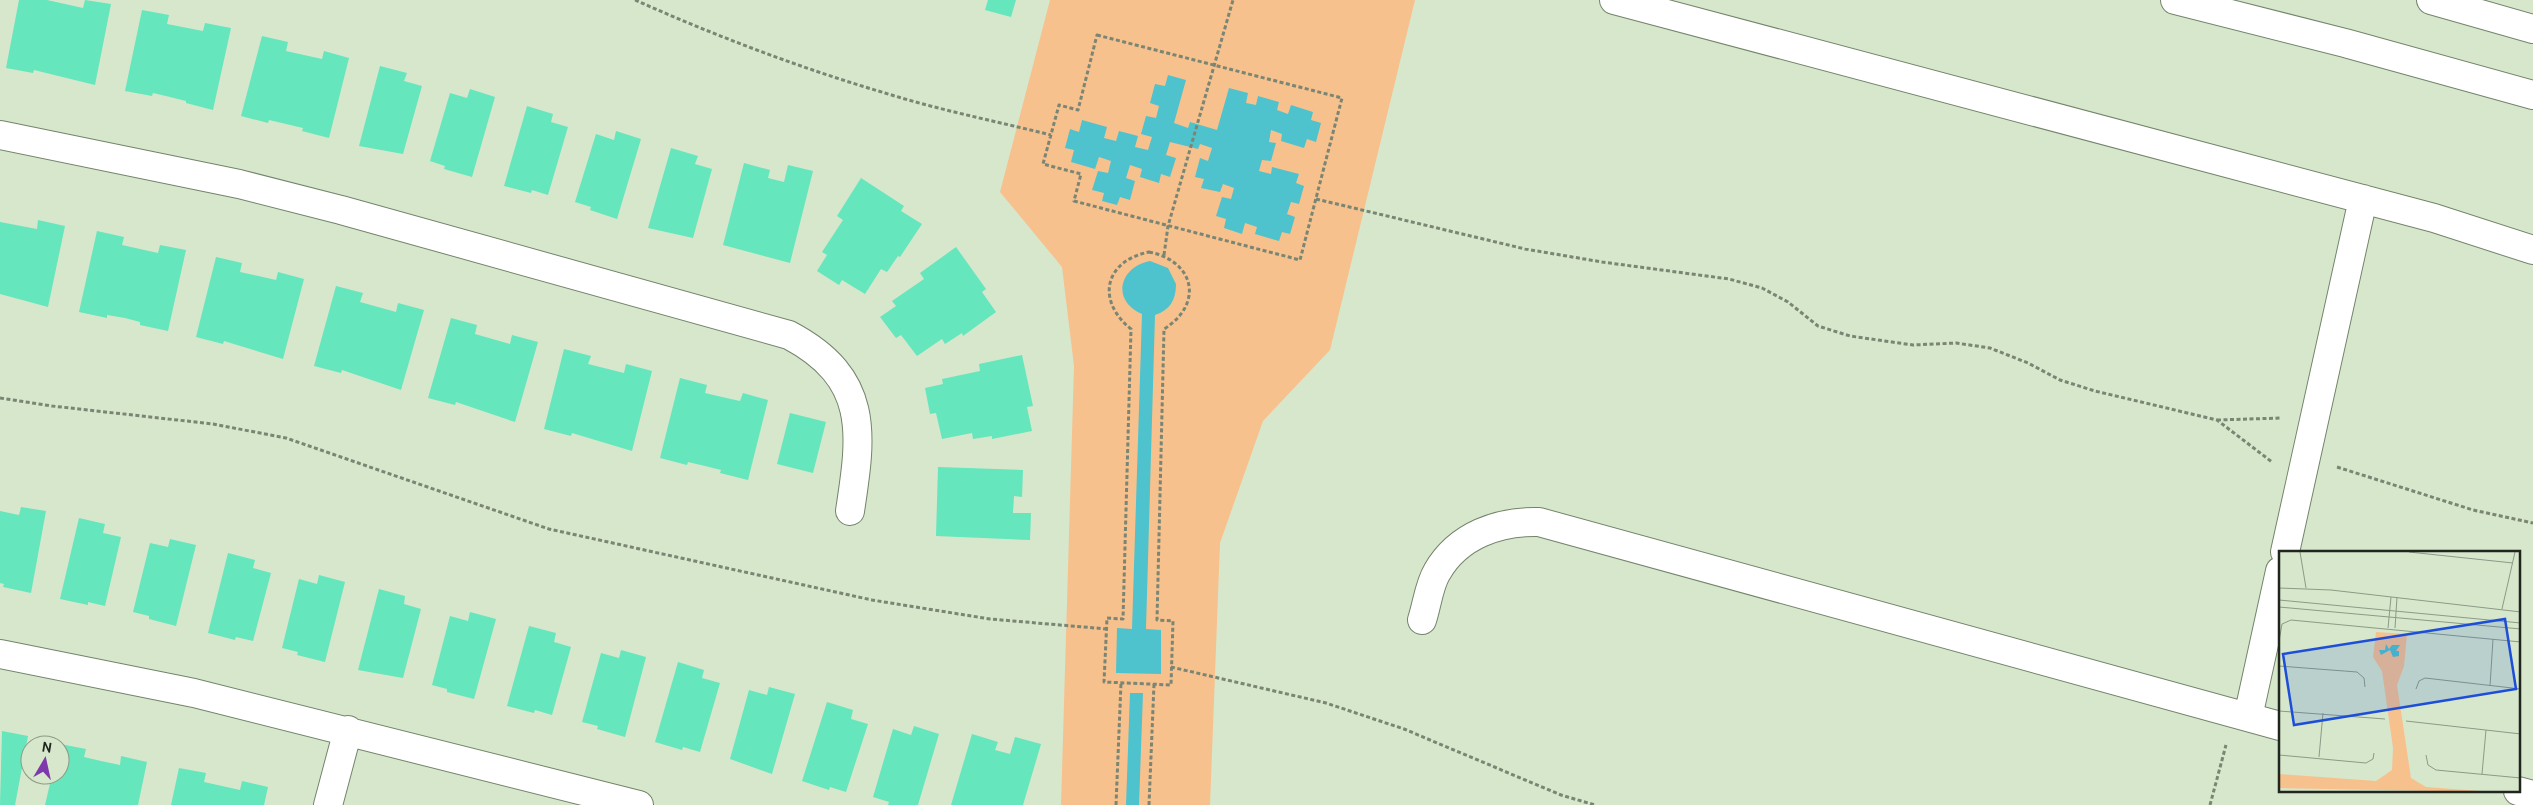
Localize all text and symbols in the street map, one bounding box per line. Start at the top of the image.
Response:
inset map [2279,551,2520,792]
north arrow [20,735,70,785]
text: N [41,737,53,757]

